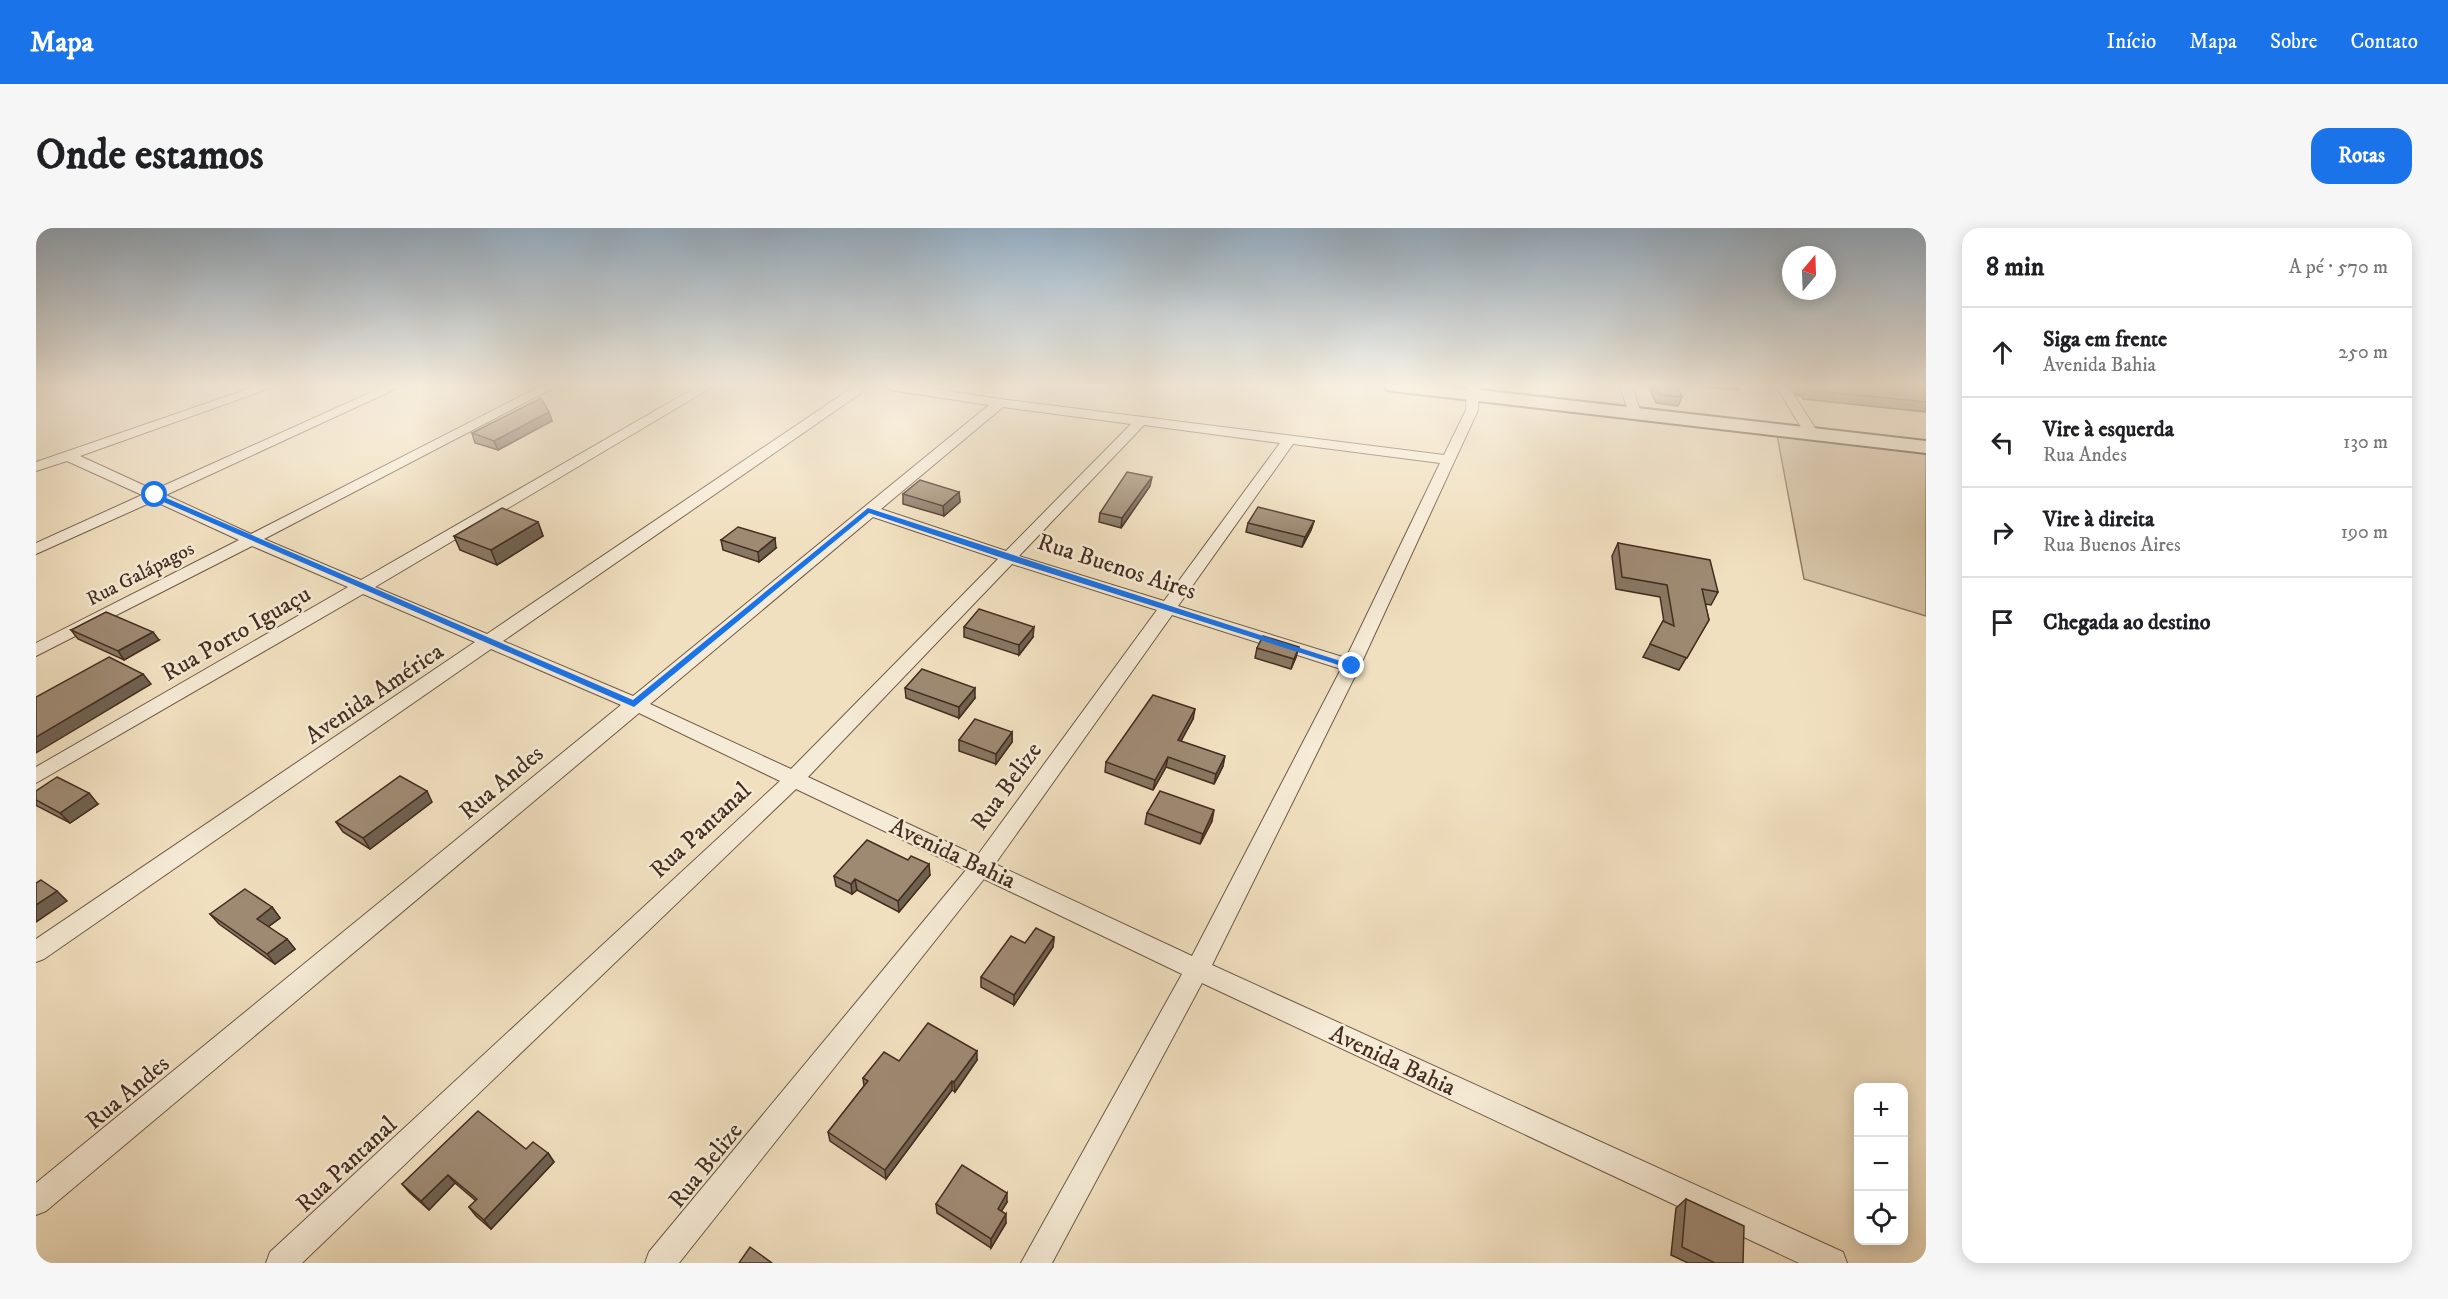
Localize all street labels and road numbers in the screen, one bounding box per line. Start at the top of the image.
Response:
street label: Rua Buenos Aires [1033,527,1200,607]
street label: Rua Galápagos [83,536,199,612]
street label: Rua Porto Iguaçu [157,579,316,689]
street label: Avenida América [300,636,450,751]
street label: Rua Belize [965,737,1049,837]
street label: Rua Andes [453,739,550,827]
street label: Rua Pantanal [644,776,758,885]
street label: Avenida Bahia [885,812,1021,897]
street label: Avenida Bahia [1325,1019,1461,1104]
street label: Rua Andes [79,1049,176,1137]
street label: Rua Pantanal [290,1110,404,1219]
street label: Rua Belize [662,1117,749,1215]

